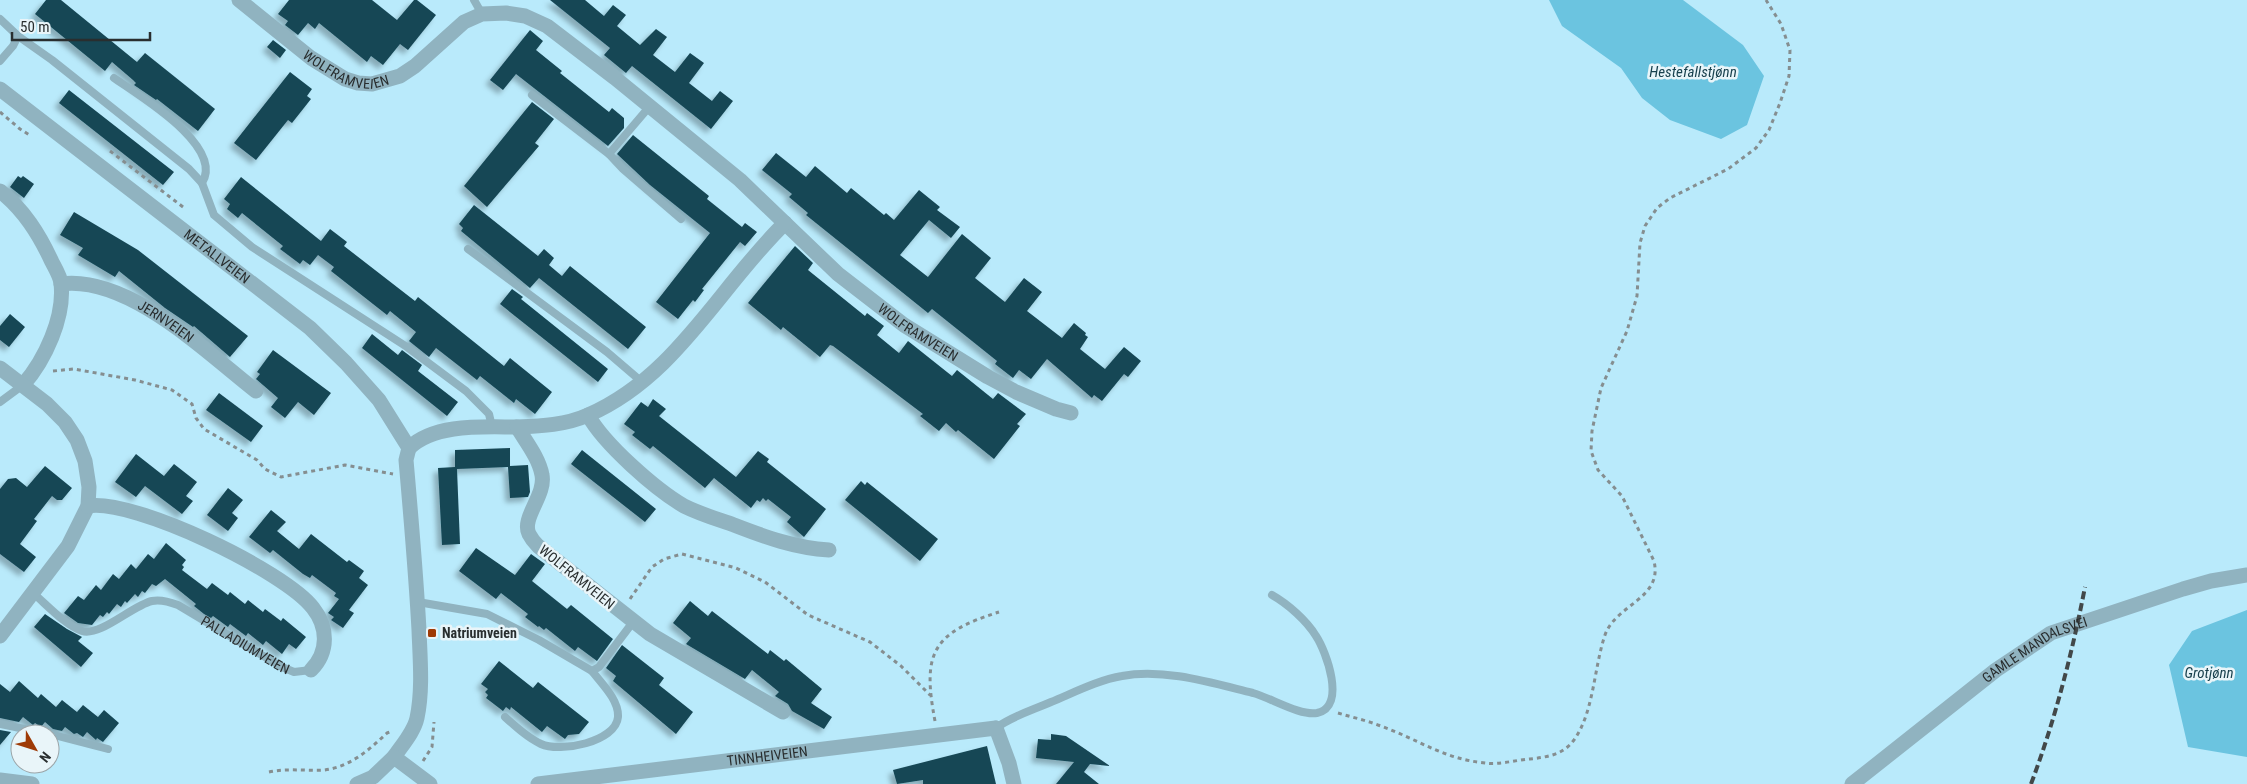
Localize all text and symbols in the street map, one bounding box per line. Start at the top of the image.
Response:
scale bar [12,10,150,42]
text: 50 m [20,18,50,36]
street label: WOLFRAMVEIEN [300,47,391,92]
water label: Hestefallstjønn [1649,63,1737,81]
street label: METALLVEIEN [181,226,253,287]
street label: JERNVEIEN [135,297,197,346]
street label: WOLFRAMVEIEN [875,300,961,364]
street label: WOLFRAMVEIEN [536,542,618,612]
street label: PALLADIUMVEIEN [198,613,292,677]
street label: GAMLE MANDALSVEI [1979,613,2089,686]
place label: Natriumveien [442,625,517,641]
marker: Natriumveien [426,627,438,639]
water label: Grotjønn [2184,664,2234,682]
north arrow [10,724,60,774]
street label: TINNHEIVEIEN [726,743,809,769]
text: N [36,749,54,766]

